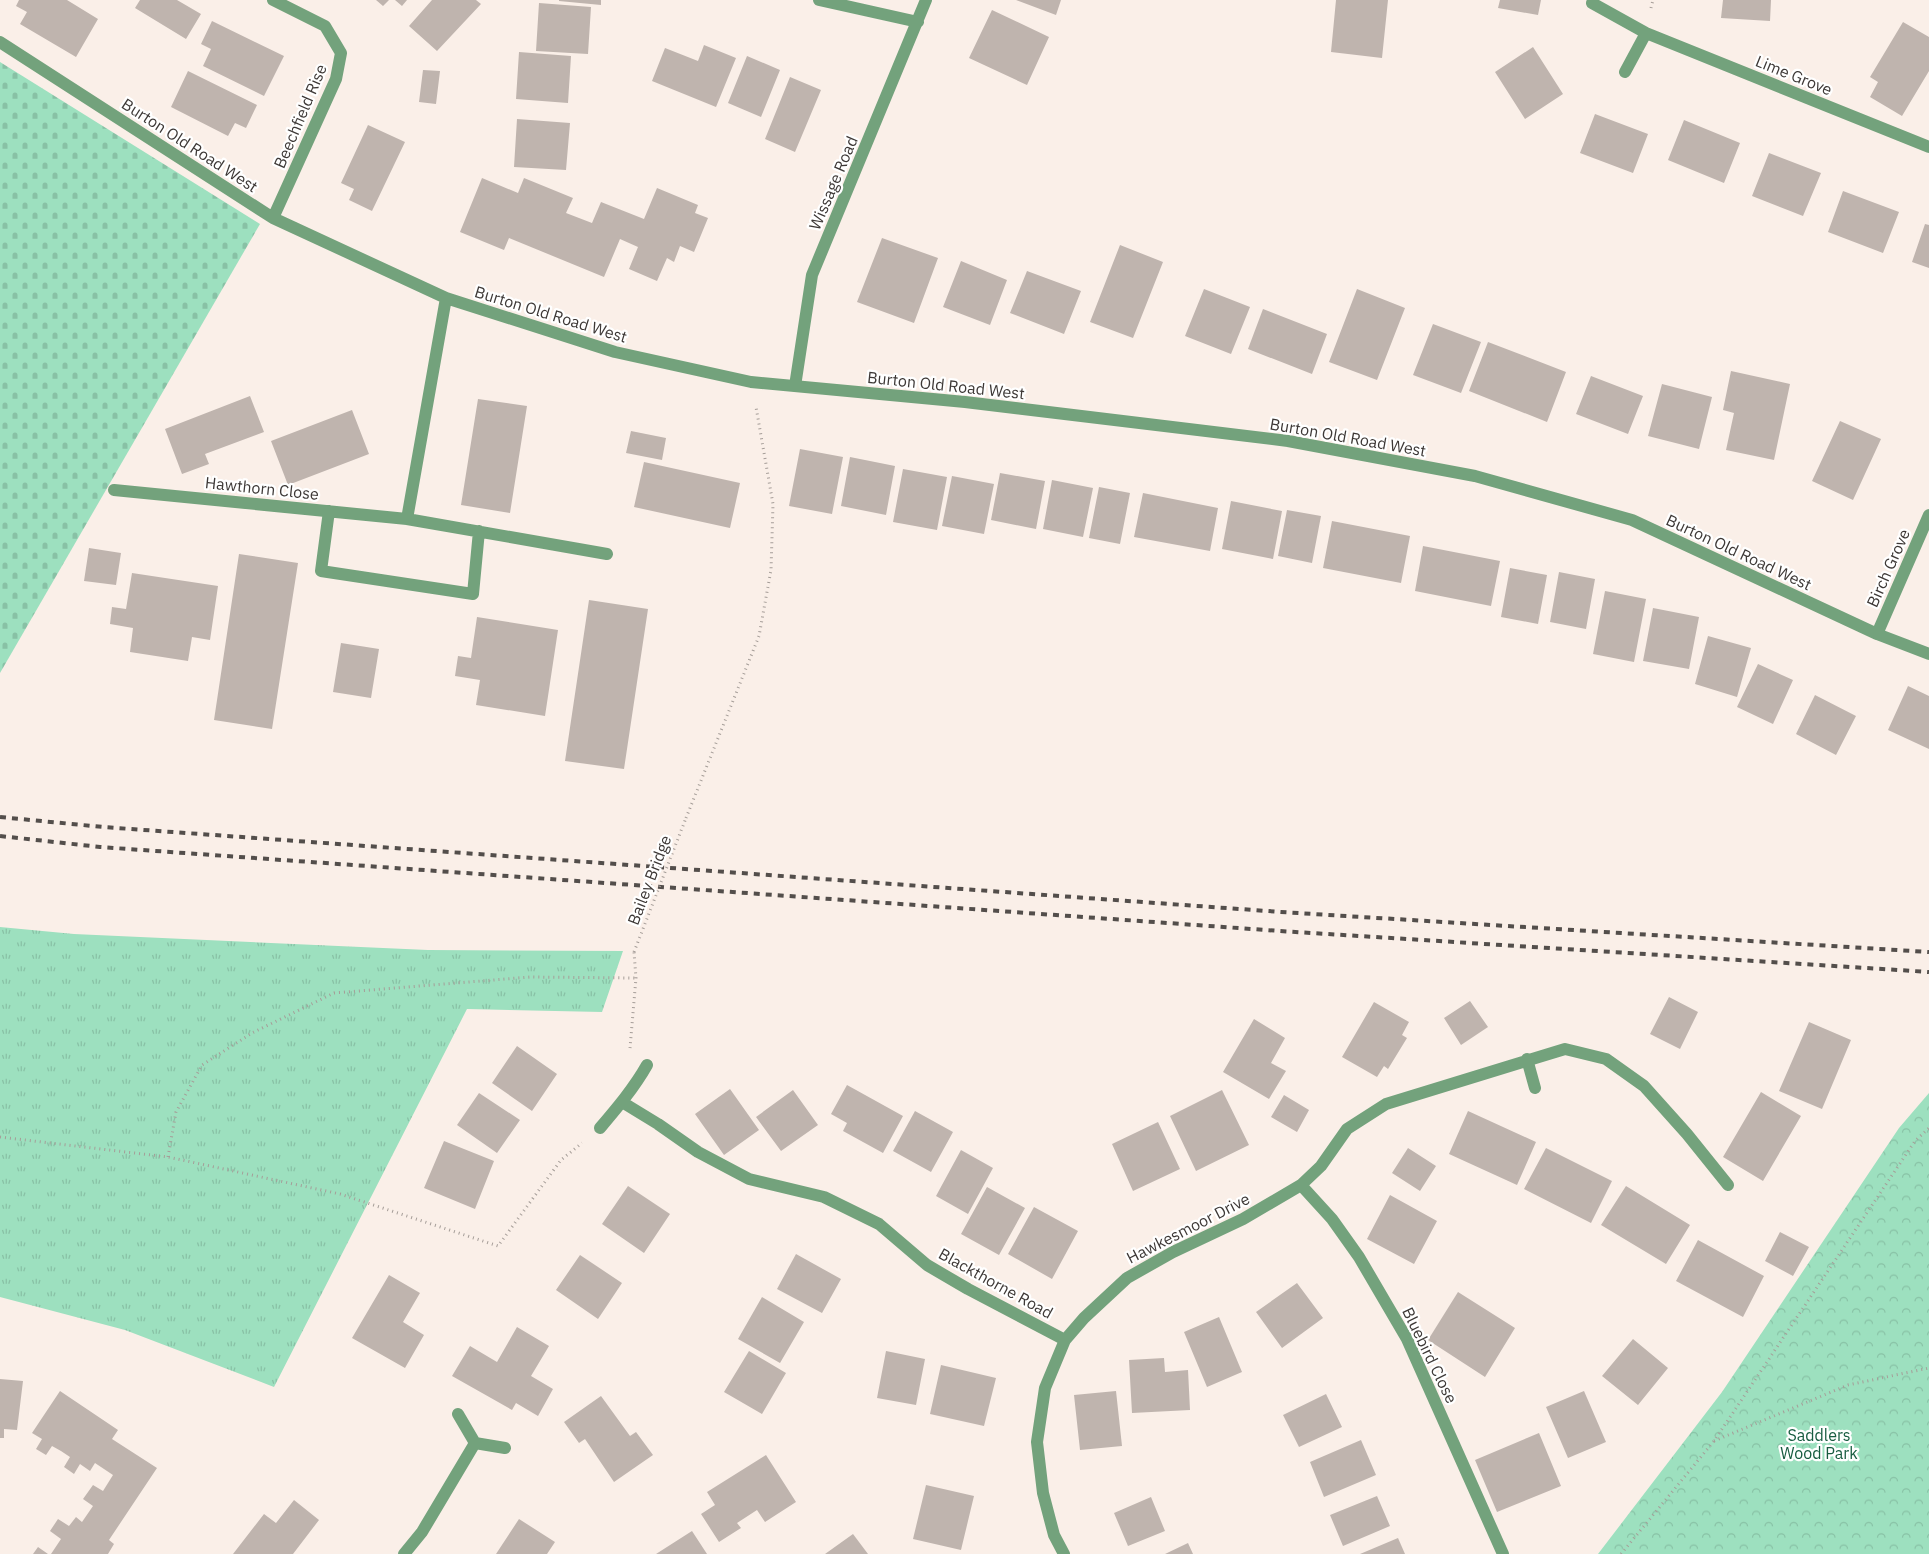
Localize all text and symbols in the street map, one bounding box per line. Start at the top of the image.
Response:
street label: Lime Grove [1753,51,1835,99]
street label: Beechfield Rise [269,61,331,171]
street label: Burton Old Road West [118,94,262,196]
street label: Wissage Road [804,133,862,233]
street label: Burton Old Road West [472,281,630,347]
street label: Burton Old Road West [866,367,1026,403]
street label: Burton Old Road West [1268,413,1428,461]
street label: Hawthorn Close [204,472,320,504]
street label: Burton Old Road West [1663,509,1815,595]
street label: Birch Grove [1862,526,1914,610]
street label: Bailey Bridge [623,832,675,928]
street label: Hawkesmoor Drive [1123,1188,1253,1268]
street label: Blackthorne Road [935,1243,1057,1323]
street label: Bluebird Close [1398,1304,1462,1407]
park label: Saddlers Wood Park [1780,1425,1858,1463]

